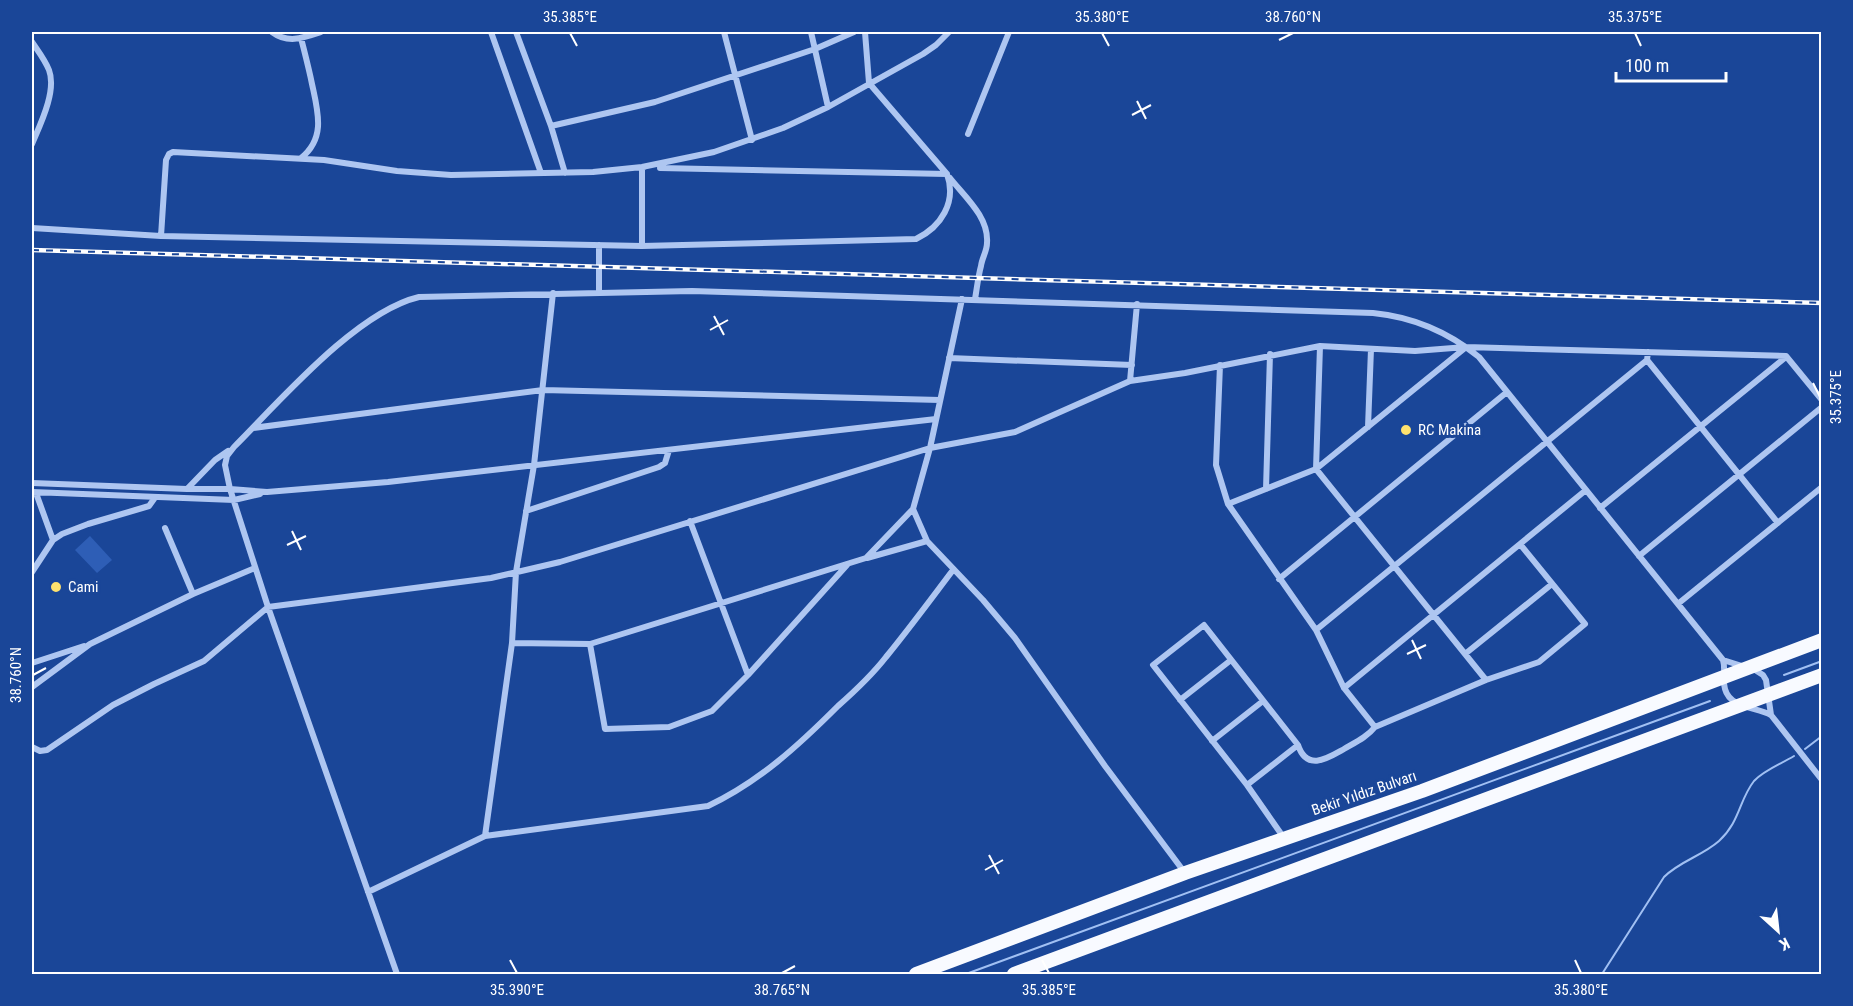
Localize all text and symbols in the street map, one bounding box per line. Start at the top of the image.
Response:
text: 35.385°E [543,8,597,26]
text: 35.380°E [1075,8,1129,26]
text: 38.760°N [1265,8,1321,26]
text: 35.375°E [1608,8,1662,26]
scale bar [1616,45,1726,83]
text: 100 m [1625,55,1669,76]
text: 35.375°E [1827,370,1845,424]
place label: RC Makina [1418,421,1481,439]
marker: RC Makina [1399,423,1413,437]
place label: Cami [68,578,98,596]
marker: Cami [49,580,63,594]
text: 38.760°N [7,647,25,703]
street label: Bekir Yıldız Bulvarı [1309,767,1419,819]
north arrow [1748,901,1808,961]
text: K [1776,933,1793,954]
text: 35.390°E [490,981,544,999]
text: 38.765°N [754,981,810,999]
text: 35.385°E [1022,981,1076,999]
text: 35.380°E [1554,981,1608,999]

